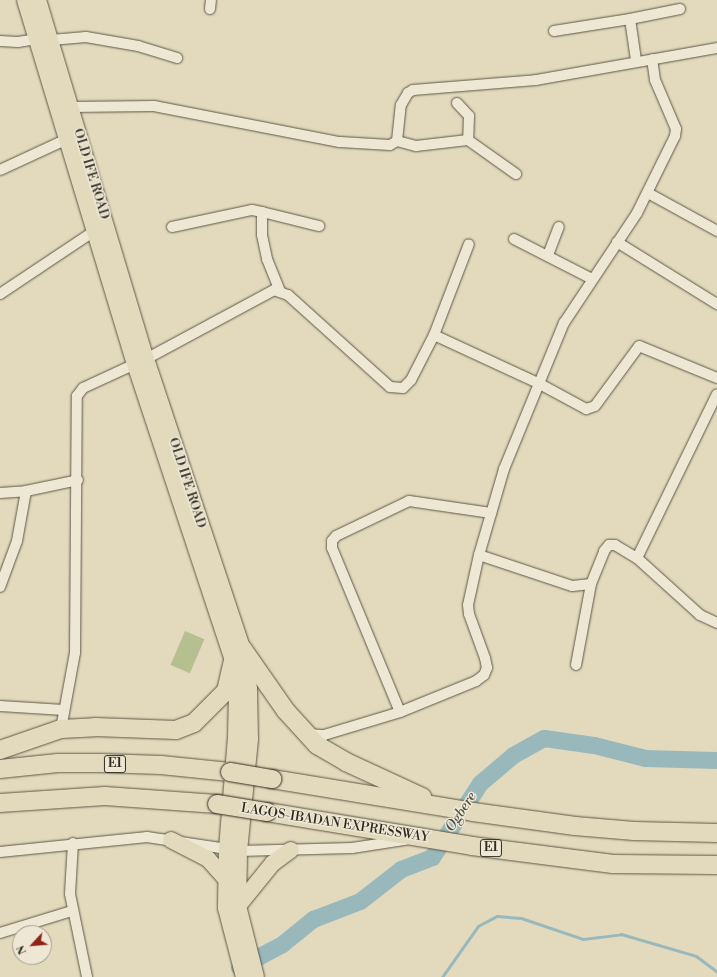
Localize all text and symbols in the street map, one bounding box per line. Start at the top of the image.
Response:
street label: OLD IFE ROAD [70,127,112,221]
street label: OLD IFE ROAD [165,436,209,530]
road number: E1 [103,754,127,774]
water label: Ogbere [442,789,480,835]
street label: LAGOS-IBADAN EXPRESSWAY [240,800,430,846]
road number: E1 [479,838,503,858]
north arrow [12,925,52,965]
text: N [14,943,30,957]

